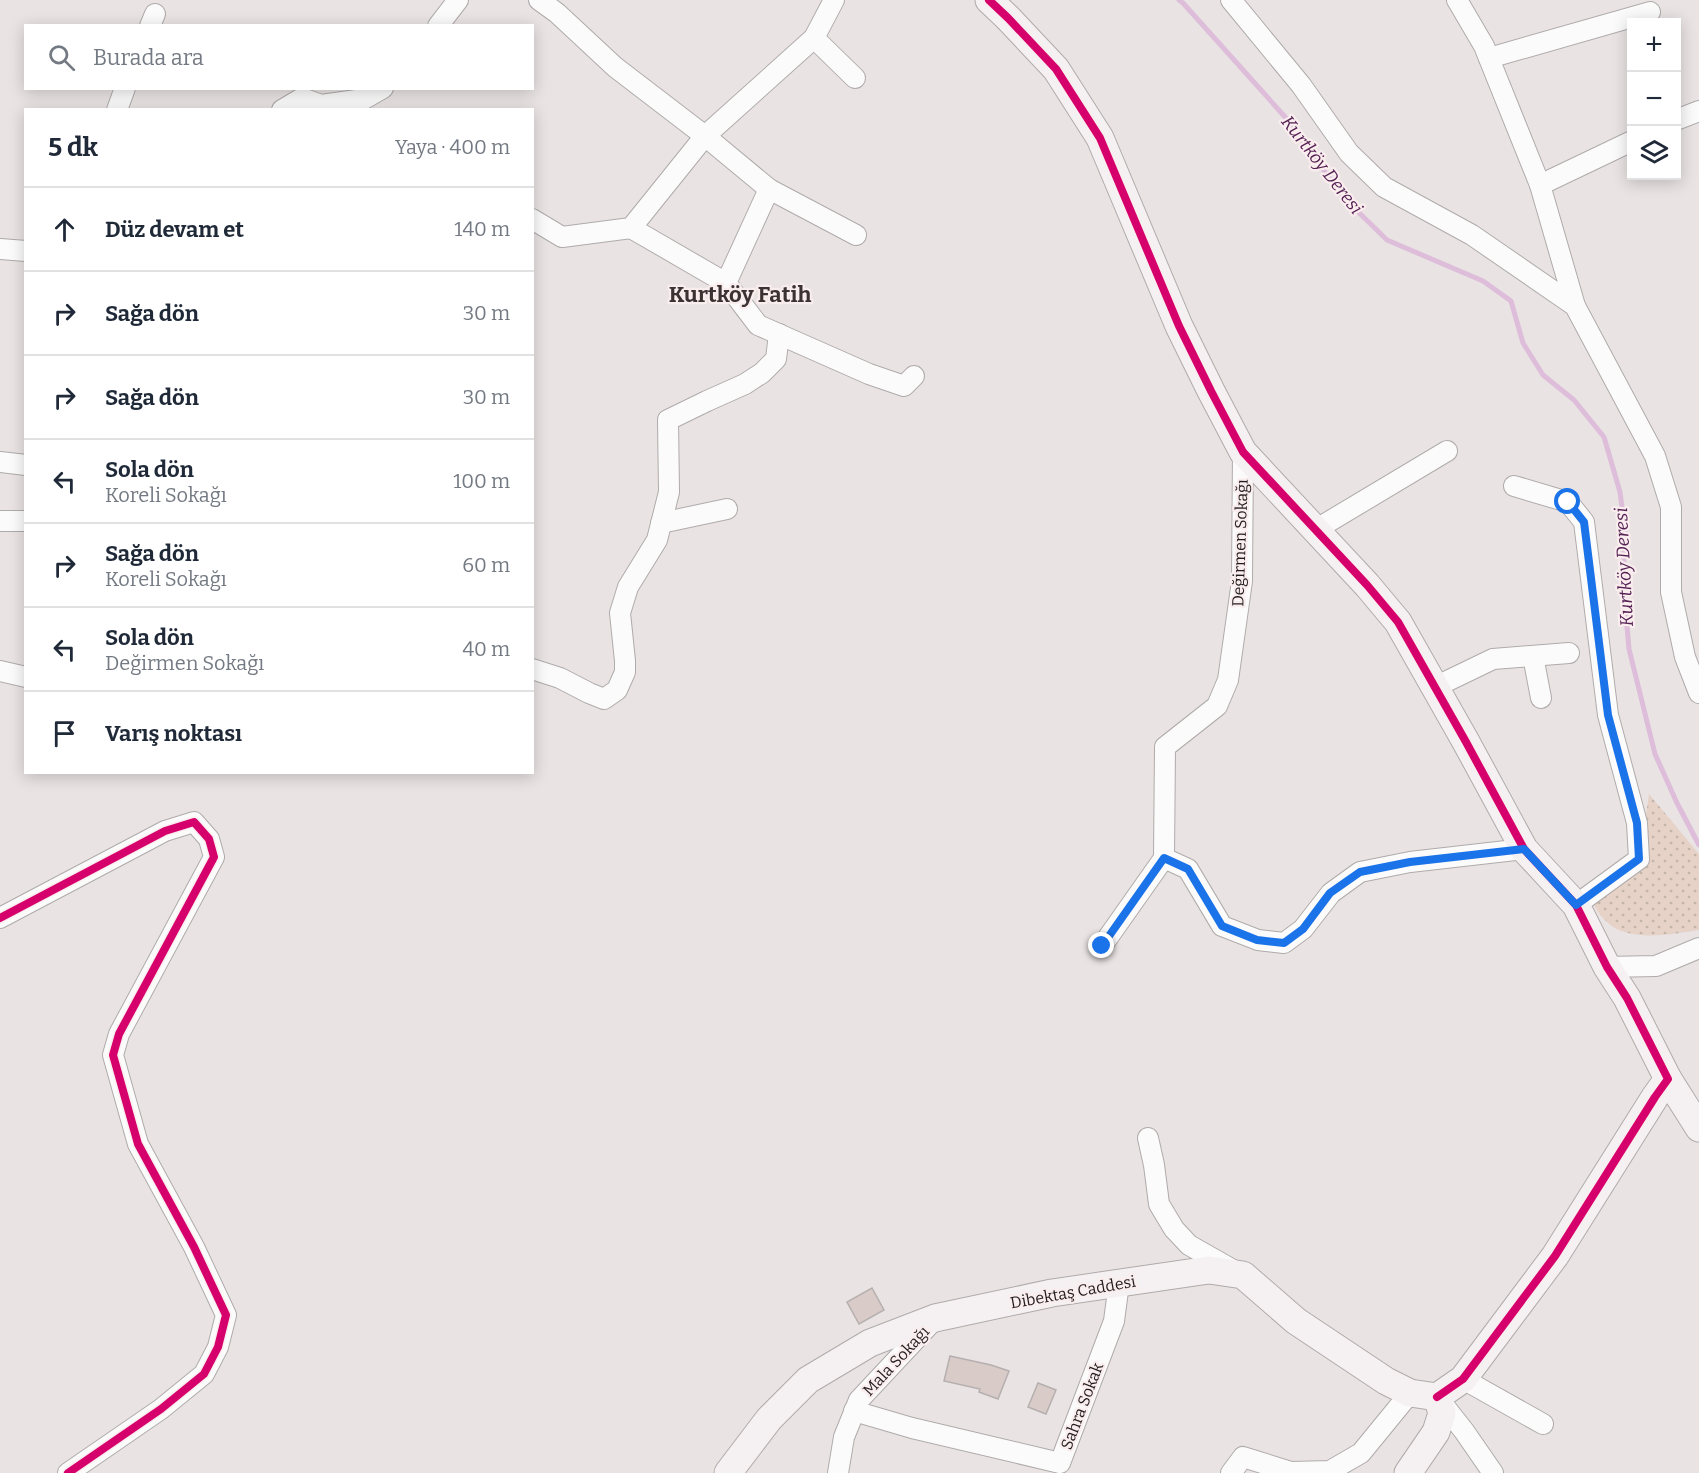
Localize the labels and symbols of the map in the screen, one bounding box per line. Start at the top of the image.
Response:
water label: Kurtköy Deresi [1277,111,1367,219]
district label: Kurtköy Fatih [669,281,811,308]
street label: Değirmen Sokağı [1228,479,1252,607]
route start [1554,488,1580,514]
water label: Kurtköy Deresi [1610,507,1638,627]
route end [1088,932,1114,958]
street label: Dibektaş Caddesi [1009,1272,1137,1312]
street label: Mala Sokağı [859,1322,933,1400]
street label: Sahra Sokak [1057,1360,1107,1452]

